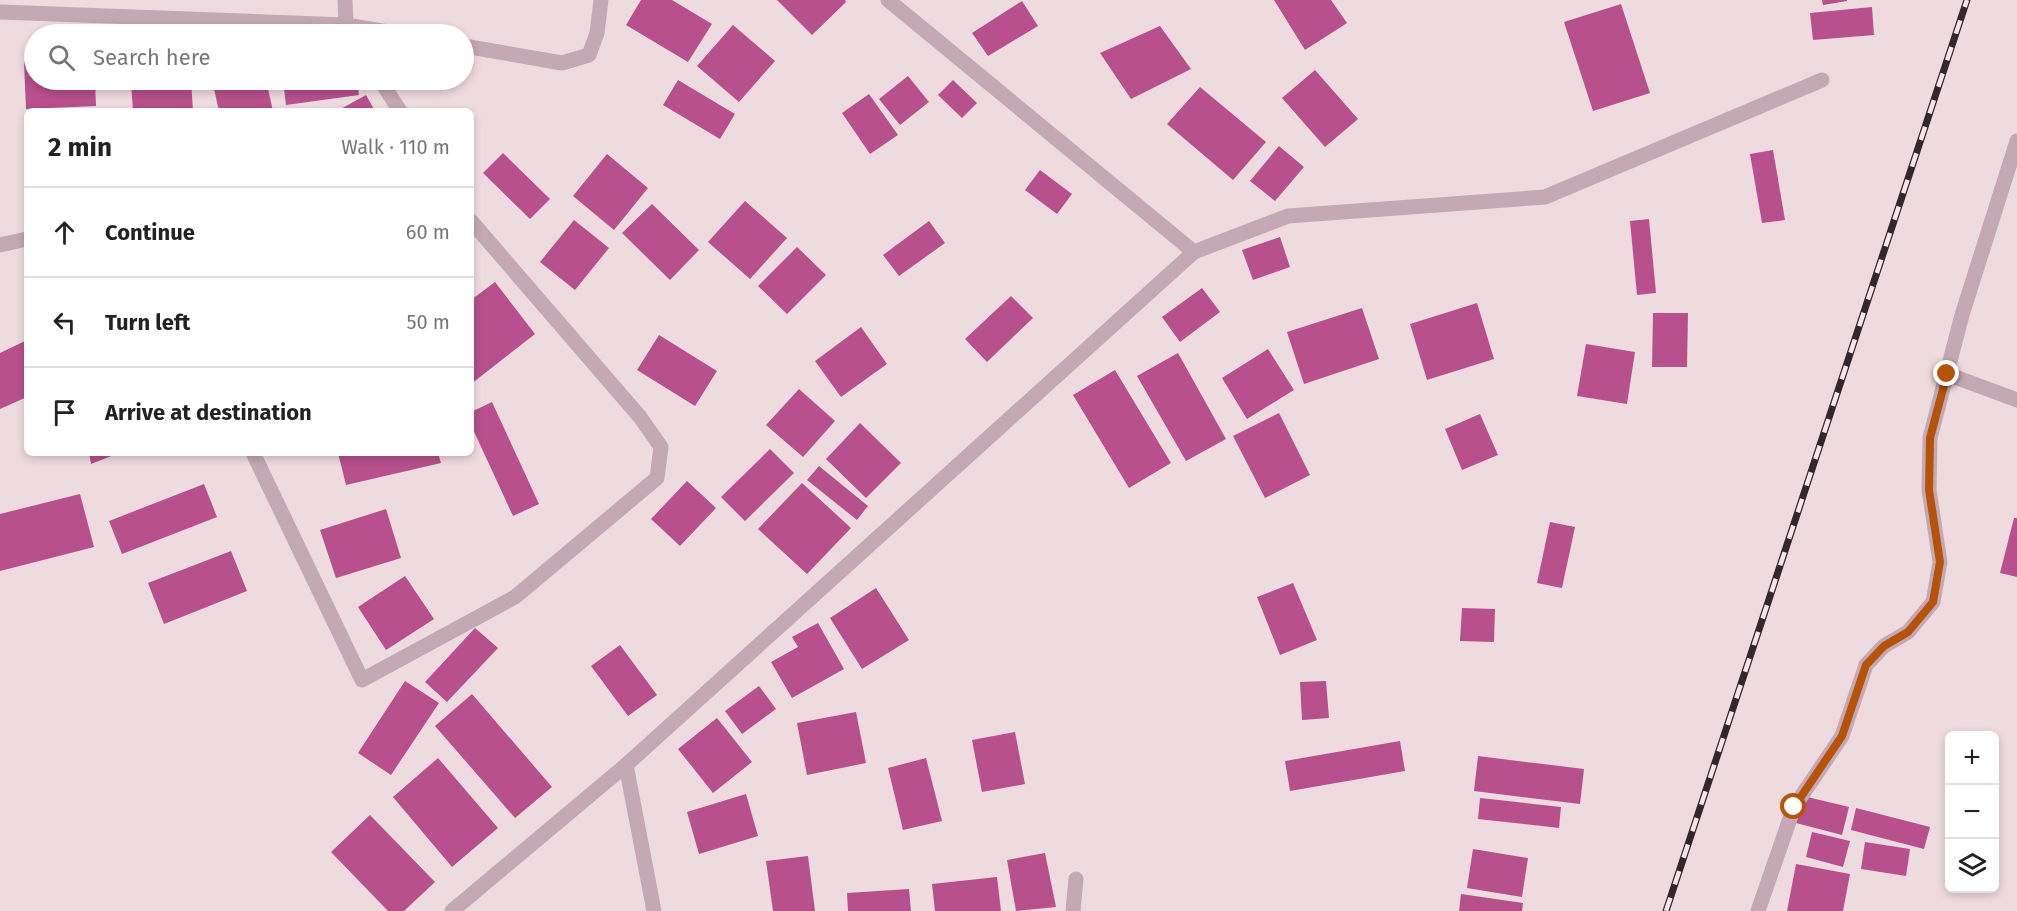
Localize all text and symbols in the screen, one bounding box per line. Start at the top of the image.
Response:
search box [24,24,474,90]
icon: search [45,41,78,74]
text: Search here [93,44,211,71]
text: 2 min [48,132,112,163]
text: Walk · 110 m [341,135,450,159]
icon: ahead [48,216,81,249]
text: Continue [105,219,195,246]
text: 60 m [406,220,450,244]
icon: left [48,306,81,339]
text: Turn left [105,309,190,336]
text: 50 m [406,310,450,334]
route end [1933,360,1959,386]
icon: arrive [48,396,81,429]
text: Arrive at destination [105,399,312,426]
map controls [1945,731,1999,893]
button: + [1945,731,1999,785]
button: − [1945,785,1999,839]
route start [1780,793,1806,819]
button: layers [1945,839,1999,893]

